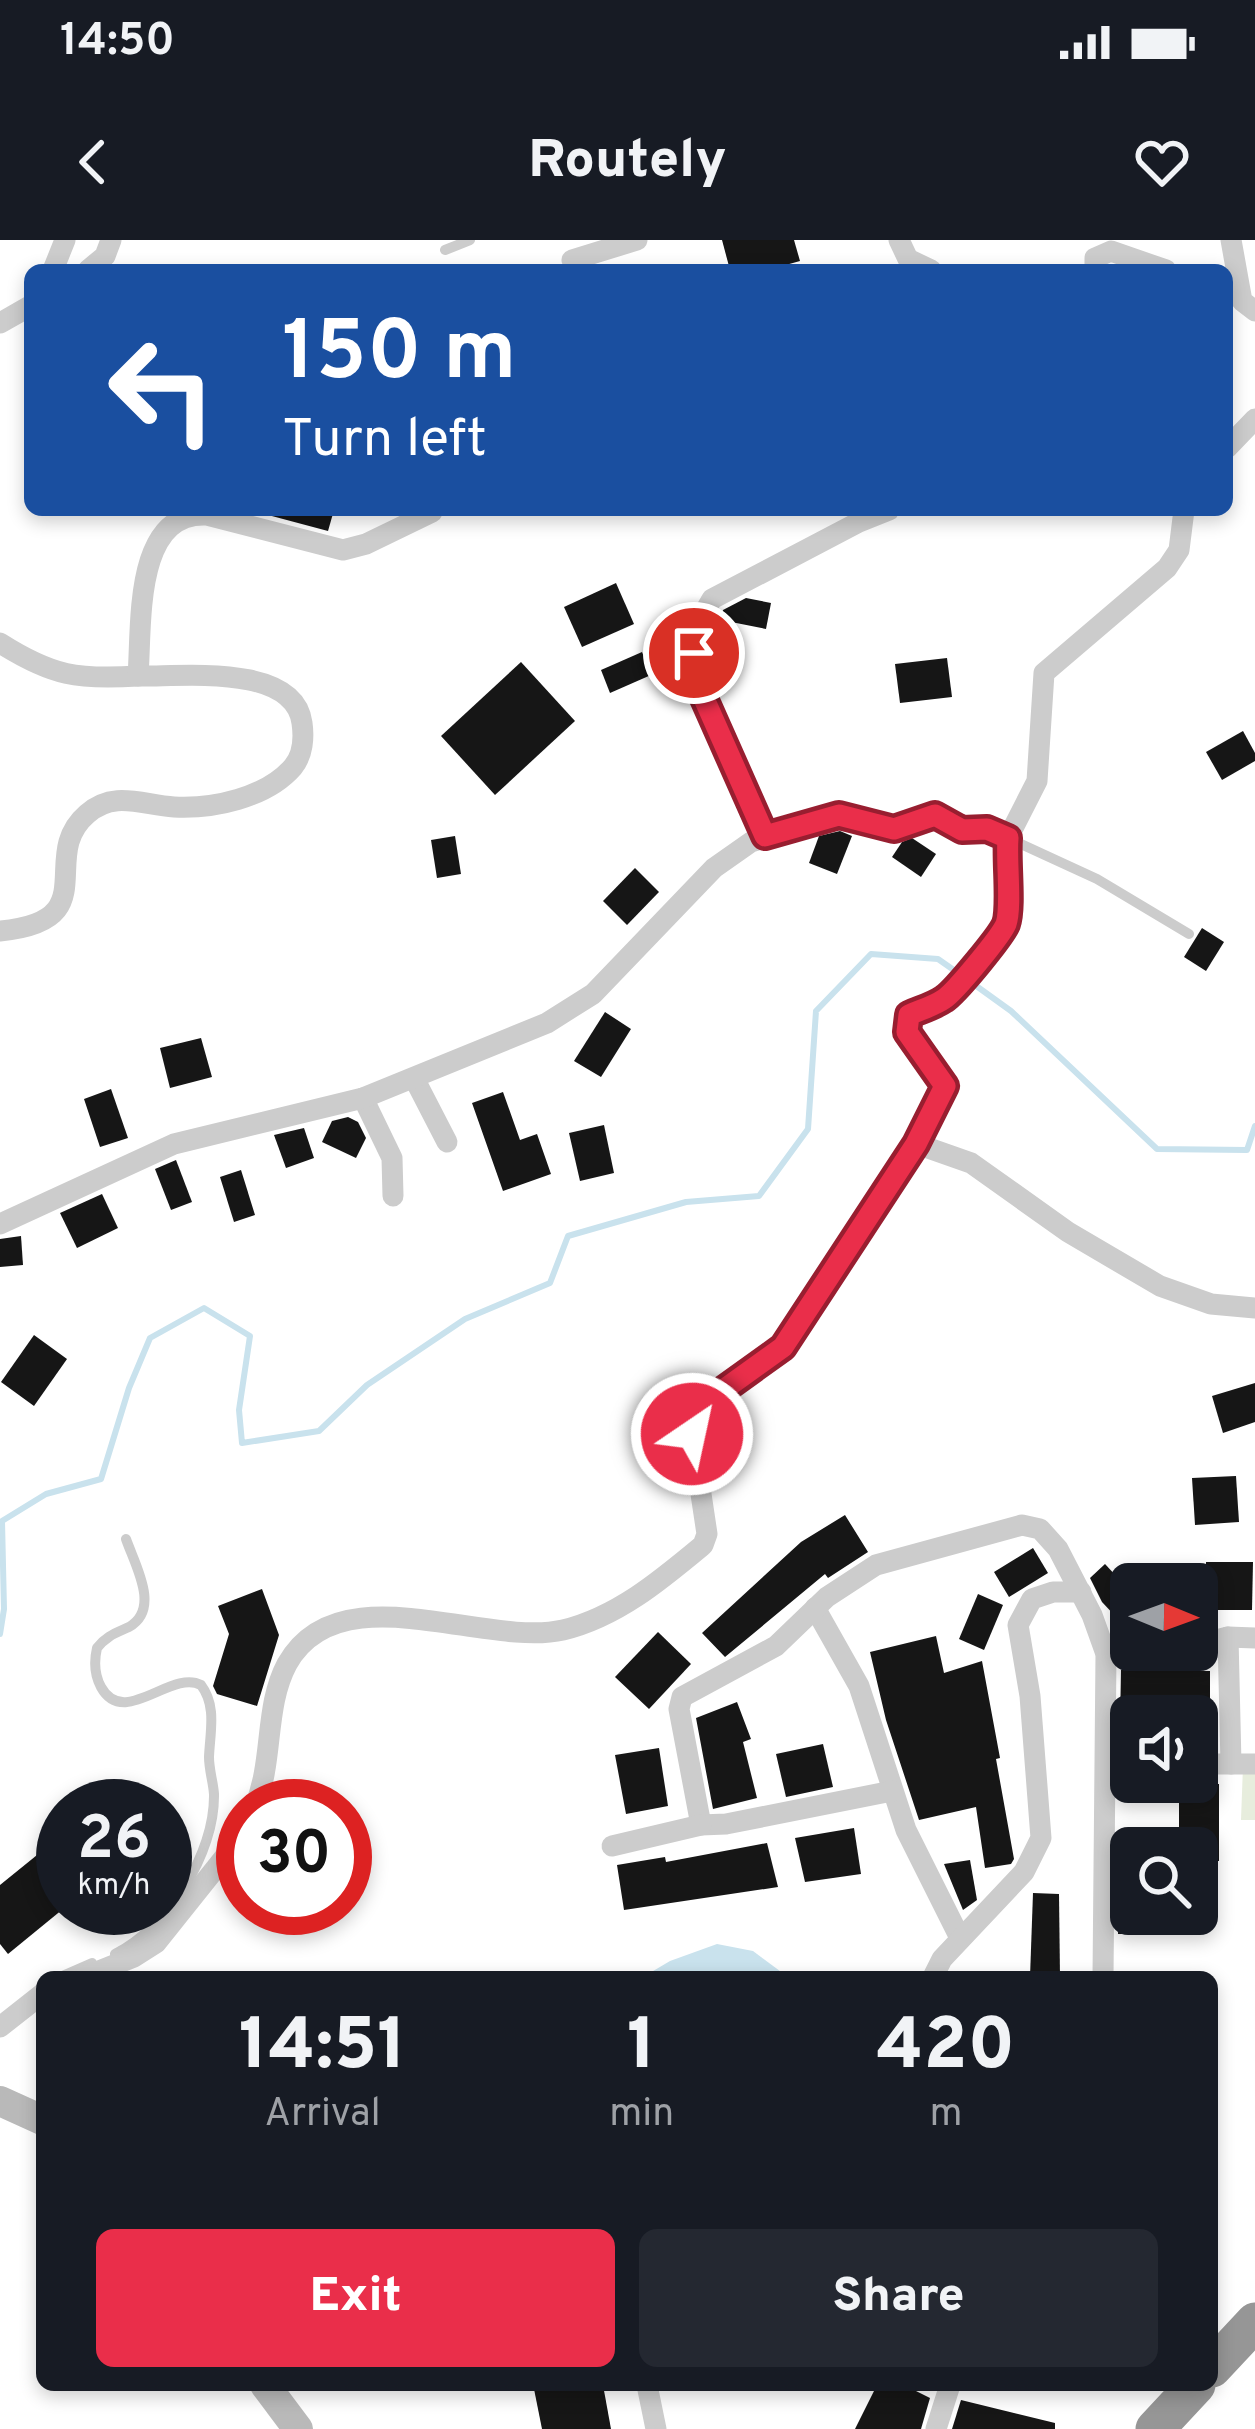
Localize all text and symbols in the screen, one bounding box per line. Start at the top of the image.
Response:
text: 14:50 [60,14,175,71]
text: Routely [528,128,727,197]
icon: back [60,129,126,195]
icon: heart [1129,129,1195,195]
text: 150 m [282,303,517,409]
icon: left [84,312,240,468]
text: Turn left [282,407,487,476]
pin [643,602,745,704]
icon: arrive [661,620,727,686]
position arrow [629,1371,755,1497]
north arrow [1110,1563,1218,1671]
map controls [1110,1563,1218,1935]
button: sound [1110,1695,1218,1803]
speed limit sign: 30 [216,1779,372,1935]
text: 26 [77,1804,151,1880]
button: search [1110,1827,1218,1935]
text: km/h [78,1868,150,1905]
text: 14:51 [239,2003,407,2095]
text: 1 [627,2003,656,2095]
text: 420 [877,2003,1015,2095]
text: Arrival [264,2091,381,2140]
text: min [609,2091,674,2140]
text: m [930,2091,963,2140]
button: Exit [96,2229,615,2367]
button: Share [639,2229,1158,2367]

